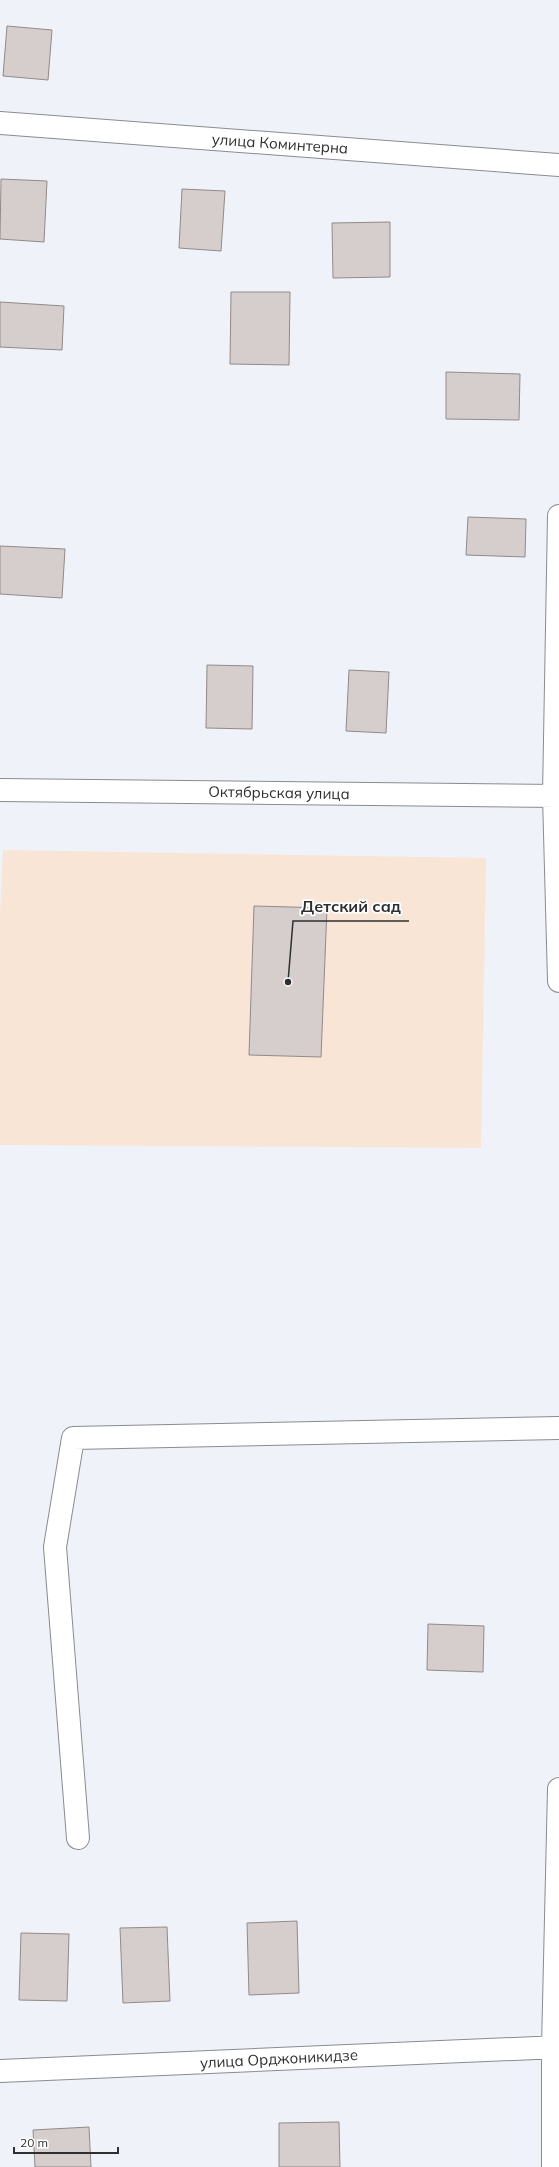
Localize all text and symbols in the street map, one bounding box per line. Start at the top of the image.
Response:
street label: улица Коминтерна [211,129,349,158]
street label: Октябрьская улица [208,782,350,803]
callout: Детский сад [293,893,409,921]
text: Детский сад [301,896,401,916]
street label: улица Орджоникидзе [199,2045,358,2072]
scale bar [14,2129,118,2155]
text: 20 m [20,2135,48,2150]

